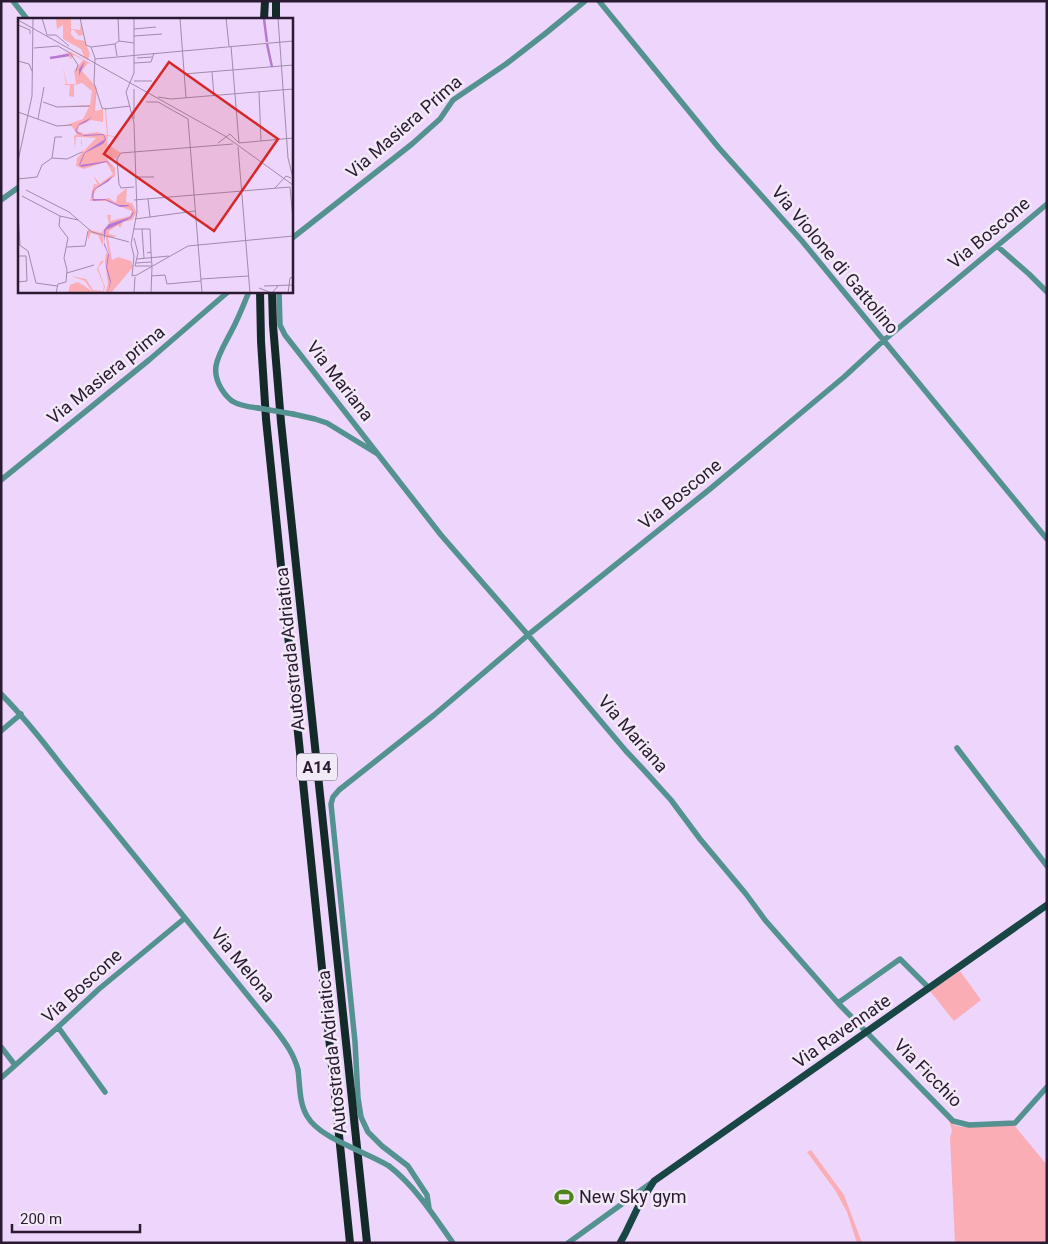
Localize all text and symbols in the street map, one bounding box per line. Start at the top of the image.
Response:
inset map [18,18,292,292]
street label: Via Masiera Prima [342,71,466,183]
street label: Via Violone di Gattolino [767,181,903,338]
street label: Via Boscone [944,192,1034,273]
street label: Via Masiera prima [43,321,169,428]
street label: Via Mariana [303,337,378,425]
street label: Via Boscone [634,454,725,533]
street label: Autostrada Adriatica [270,566,309,732]
street label: Via Mariana [594,691,673,777]
road number: A14 [297,754,337,780]
street label: Via Melona [207,923,280,1006]
street label: Via Boscone [37,944,126,1027]
street label: Autostrada Adriatica [312,969,351,1135]
street label: Via Ravennate [789,989,894,1072]
street label: Via Ficchio [890,1034,967,1111]
sports icon: New Sky gym [553,1186,575,1208]
place label: New Sky gym [579,1186,687,1207]
scale bar [12,1202,140,1234]
text: 200 m [20,1210,62,1228]

